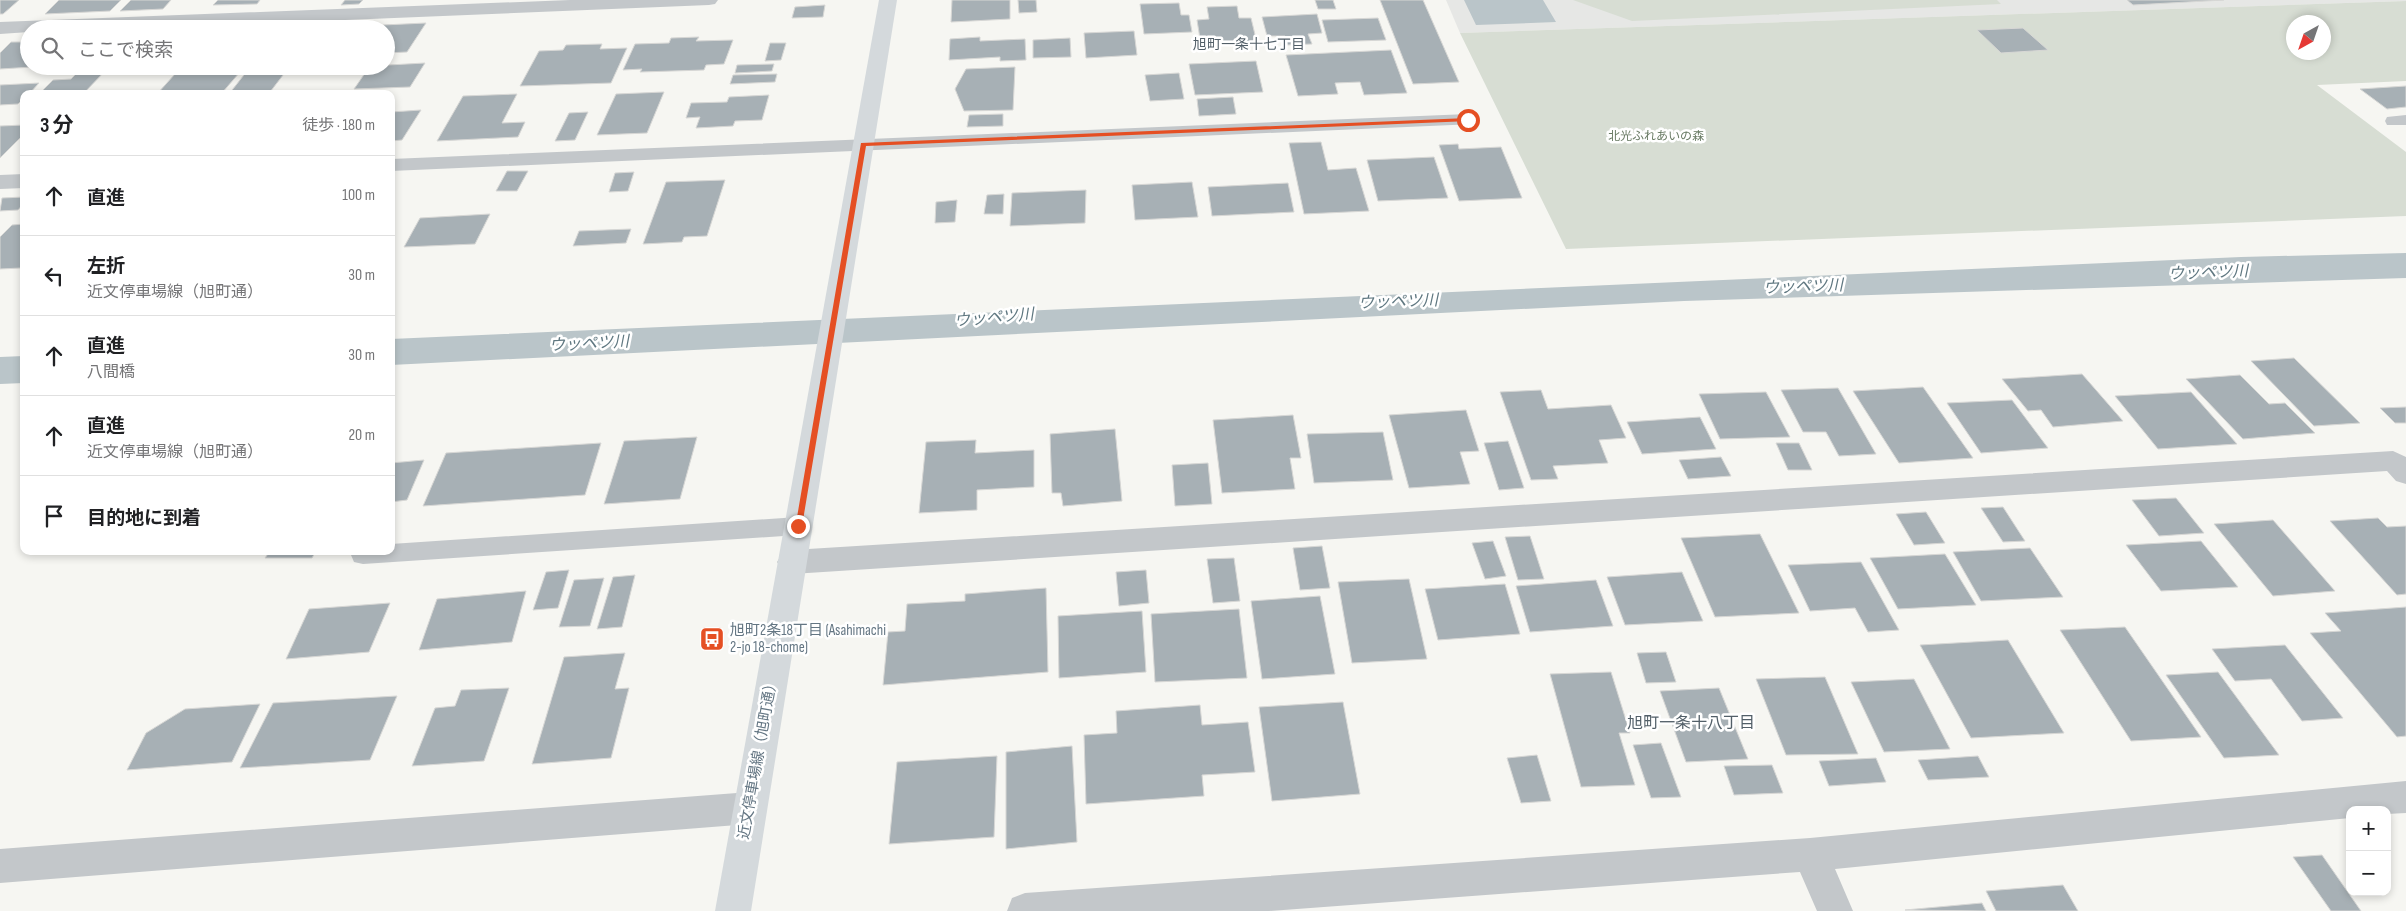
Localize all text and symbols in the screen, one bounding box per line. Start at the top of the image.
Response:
north arrow [2286,15,2331,60]
search box [20,20,395,75]
icon: search [38,34,66,62]
district label: 旭町一条十七丁目 [1193,36,1305,53]
text: ここで検索 [78,39,173,62]
route start [1457,109,1480,132]
text: 3 分 [40,113,74,138]
text: 徒歩 · 180 m [302,116,375,135]
park label: 北光ふれあいの森 [1608,129,1704,144]
icon: ahead [40,182,68,210]
text: 100 m [342,186,375,205]
text: 直進 [87,187,125,210]
text: 左折 [87,255,125,278]
icon: left [40,262,68,290]
water label: ウッペツ川 [2168,262,2250,284]
text: 30 m [348,266,375,285]
water label: ウッペツ川 [1763,276,1845,298]
text: 近文停車場線（旭町通） [87,283,263,302]
water label: ウッペツ川 [1358,291,1440,313]
water label: ウッペツ川 [953,305,1037,331]
water label: ウッペツ川 [549,332,631,356]
text: 直進 [87,335,125,358]
icon: ahead [40,342,68,370]
text: 30 m [348,346,375,365]
text: 八間橋 [87,363,135,382]
text: 直進 [87,415,125,438]
icon: ahead [40,422,68,450]
text: 20 m [348,426,375,445]
text: 近文停車場線（旭町通） [87,443,263,462]
icon: arrive [40,502,68,530]
text: 目的地に到着 [87,507,201,530]
route end [787,515,810,538]
place label: 旭町2条18丁目 (Asahimachi 2-jo 18-chome) [730,621,886,657]
bus stop icon: 旭町2条18丁目 (Asahimachi 2-jo 18-chome) [699,626,725,652]
street label: 近文停車場線（旭町通） [734,675,782,841]
district label: 旭町一条十八丁目 [1627,714,1755,733]
map controls [2346,806,2391,896]
button: + [2346,806,2391,851]
button: − [2346,851,2391,896]

